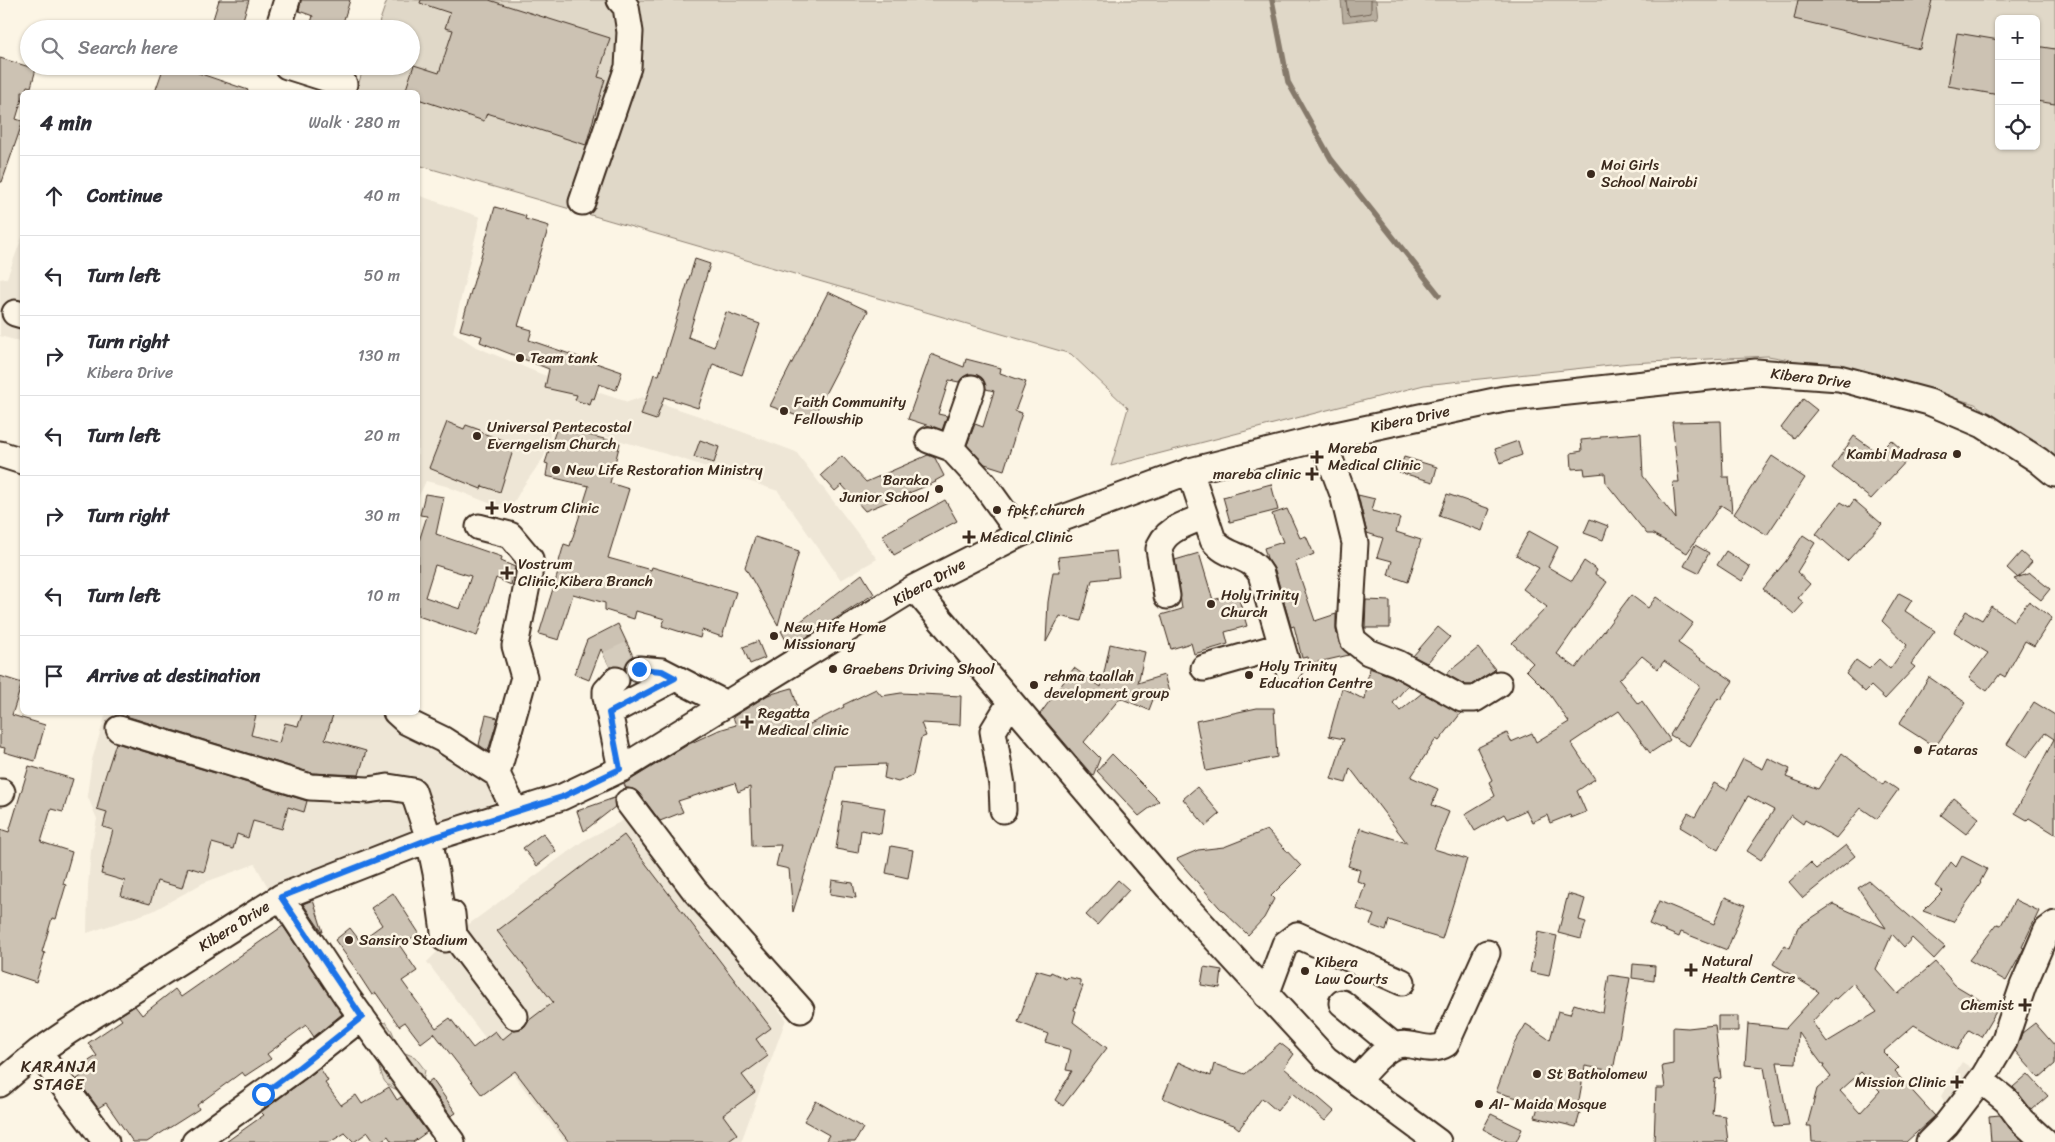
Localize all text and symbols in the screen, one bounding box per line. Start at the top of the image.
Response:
map controls [1995,15,2040,150]
button: + [1995,15,2040,60]
search box [20,20,420,75]
text: Search here [78,31,178,64]
icon: search [38,34,66,62]
button: − [1995,60,2040,105]
text: 4 min [40,104,92,142]
button: locate [1995,105,2040,150]
text: Walk · 280 m [309,108,400,137]
place label: Moi Girls School Nairobi [1601,152,1698,195]
marker: Moi Girls School Nairobi [1585,168,1597,180]
text: Continue [87,179,163,212]
text: 40 m [363,181,400,210]
icon: ahead [40,182,68,210]
text: Turn left [87,259,160,292]
text: 50 m [364,261,400,290]
icon: left [40,262,68,290]
text: Turn right [87,325,169,358]
text: 130 m [358,341,400,370]
icon: right [40,342,68,370]
place label: Team tank [530,345,599,371]
marker: Team tank [514,352,526,364]
text: Kibera Drive [87,358,173,387]
street label: Kibera Drive [1769,360,1853,396]
place label: Faith Community Fellowship [794,389,906,432]
street label: Kibera Drive [1368,398,1452,440]
marker: Faith Community Fellowship [778,405,790,417]
place label: Universal Pentecostal Everngelism Church [487,414,632,457]
text: Turn left [87,419,160,452]
text: 20 m [364,421,400,450]
icon: left [40,422,68,450]
marker: Universal Pentecostal Everngelism Church [471,430,483,442]
place label: Mareba Medical Clinic [1328,435,1421,478]
place label: Kambi Madrasa [1846,441,1947,467]
marker: Kambi Madrasa [1951,448,1963,460]
marker: Mareba Medical Clinic [1310,450,1324,464]
place label: New Life Restoration Ministry [566,457,763,483]
place label: mareba clinic [1213,461,1302,487]
marker: New Life Restoration Ministry [550,464,562,476]
place label: Baraka Junior School [839,467,930,510]
marker: mareba clinic [1305,467,1319,481]
marker: Baraka Junior School [933,483,945,495]
place label: Vostrum Clinic [503,495,599,521]
place label: fpkf church [1007,497,1085,523]
text: Turn right [87,499,169,532]
text: 30 m [365,501,400,530]
marker: Vostrum Clinic [485,501,499,515]
icon: right [40,502,68,530]
marker: fpkf church [991,504,1003,516]
place label: Medical Clinic [980,524,1073,550]
marker: Medical Clinic [962,530,976,544]
place label: Vostrum Clinic,Kibera Branch [518,551,653,594]
street label: Kibera Drive [887,551,971,613]
marker: Vostrum Clinic,Kibera Branch [500,566,514,580]
text: Turn left [87,579,160,612]
text: 10 m [367,581,400,610]
icon: left [40,582,68,610]
place label: Holy Trinity Church [1221,582,1299,625]
marker: Holy Trinity Church [1205,598,1217,610]
place label: New Hife Home Missionary [784,614,887,657]
marker: New Hife Home Missionary [768,630,780,642]
place label: Holy Trinity Education Centre [1259,653,1373,696]
place label: Graebens Driving Shool [843,656,995,682]
route end [628,658,651,681]
text: Arrive at destination [87,659,260,692]
icon: arrive [40,662,68,690]
marker: Graebens Driving Shool [827,663,839,675]
place label: rehma taallah development group [1044,663,1169,706]
marker: Holy Trinity Education Centre [1243,669,1255,681]
marker: rehma taallah development group [1028,679,1040,691]
place label: Regatta Medical clinic [758,700,849,743]
marker: Regatta Medical clinic [740,715,754,729]
place label: Fataras [1928,737,1978,763]
marker: Fataras [1912,744,1924,756]
street label: Kibera Drive [193,893,275,958]
place label: Sansiro Stadium [359,927,468,953]
marker: Sansiro Stadium [343,934,355,946]
place label: Natural Health Centre [1702,948,1796,991]
place label: Kibera Law Courts [1315,949,1388,992]
marker: Natural Health Centre [1684,963,1698,977]
marker: Kibera Law Courts [1299,965,1311,977]
place label: Chemist [1961,992,2014,1018]
marker: Chemist [2018,998,2032,1012]
district label: KARANJA STAGE [21,1052,97,1099]
place label: St Batholomew [1547,1061,1648,1087]
marker: St Batholomew [1531,1068,1543,1080]
place label: Mission Clinic [1855,1069,1947,1095]
marker: Mission Clinic [1950,1075,1964,1089]
route start [252,1083,275,1106]
place label: Al- Maida Mosque [1488,1091,1606,1117]
marker: Al- Maida Mosque [1473,1098,1485,1110]

